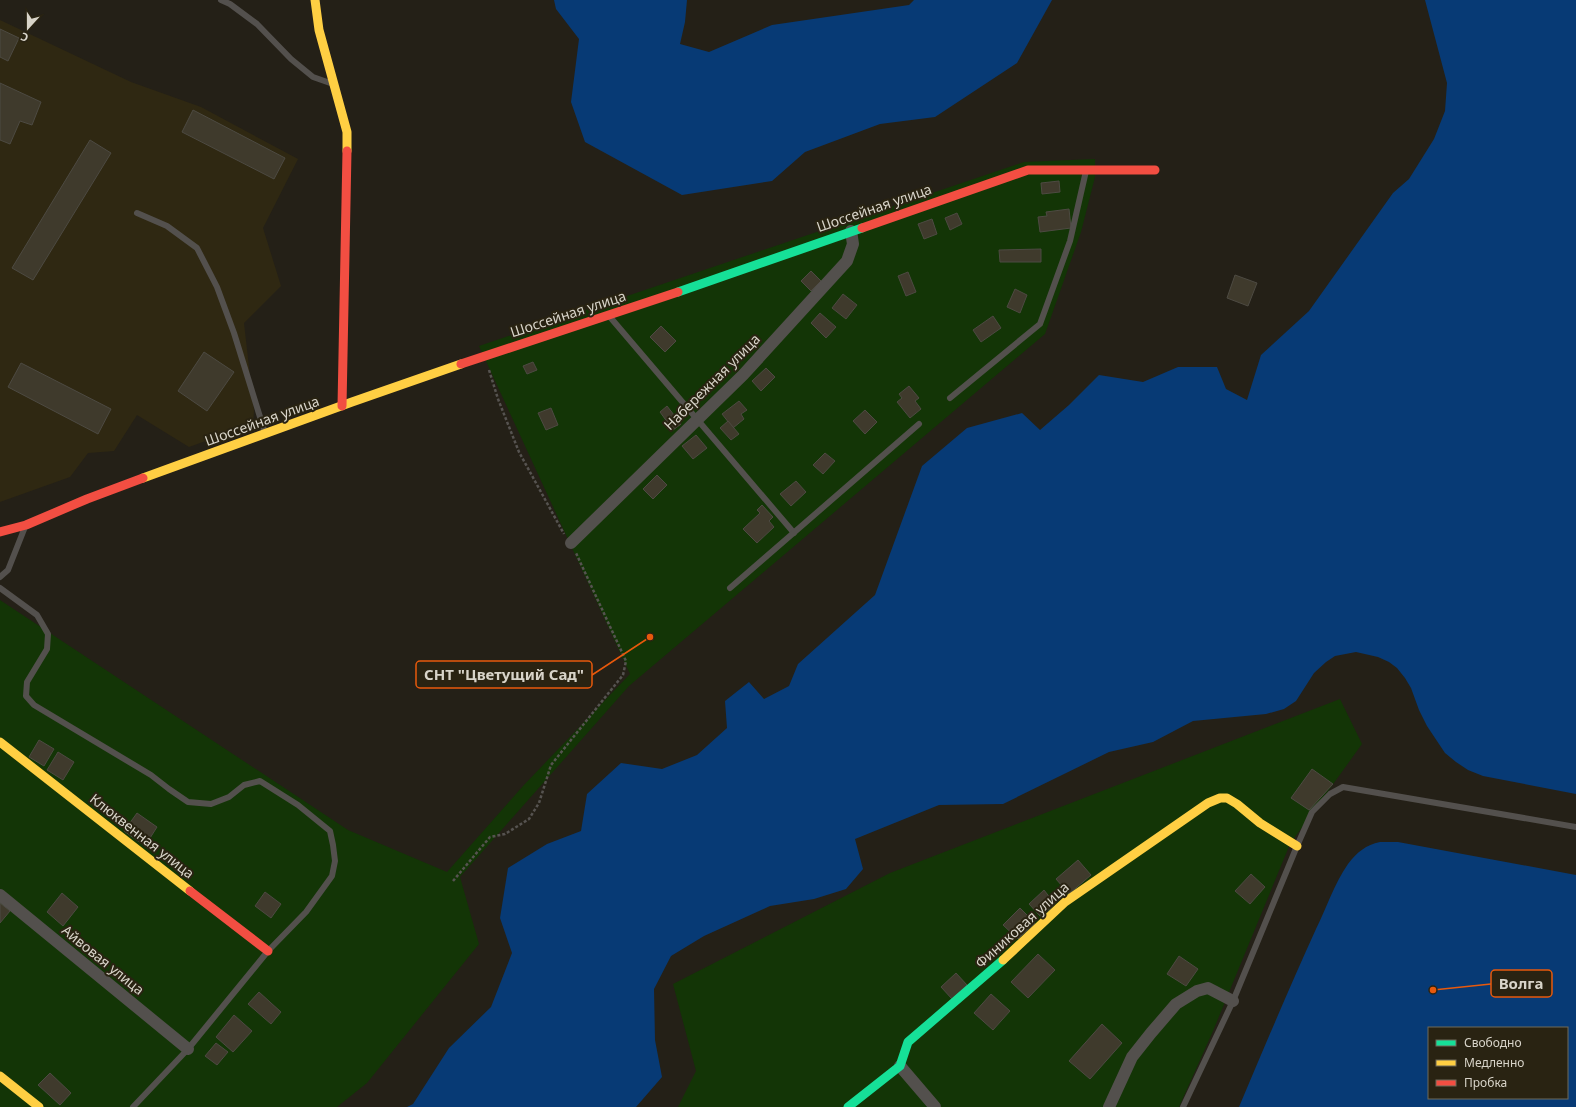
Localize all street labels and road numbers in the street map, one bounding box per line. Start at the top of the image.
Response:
street label: Шоссейная улица [814,179,934,236]
street label: Шоссейная улица [508,286,628,341]
street label: Набережная улица [659,329,764,434]
street label: Шоссейная улица [202,391,322,450]
street label: Клюквенная улица [86,789,198,882]
street label: Финиковая улица [971,877,1073,972]
street label: Айвовая улица [58,920,149,999]

